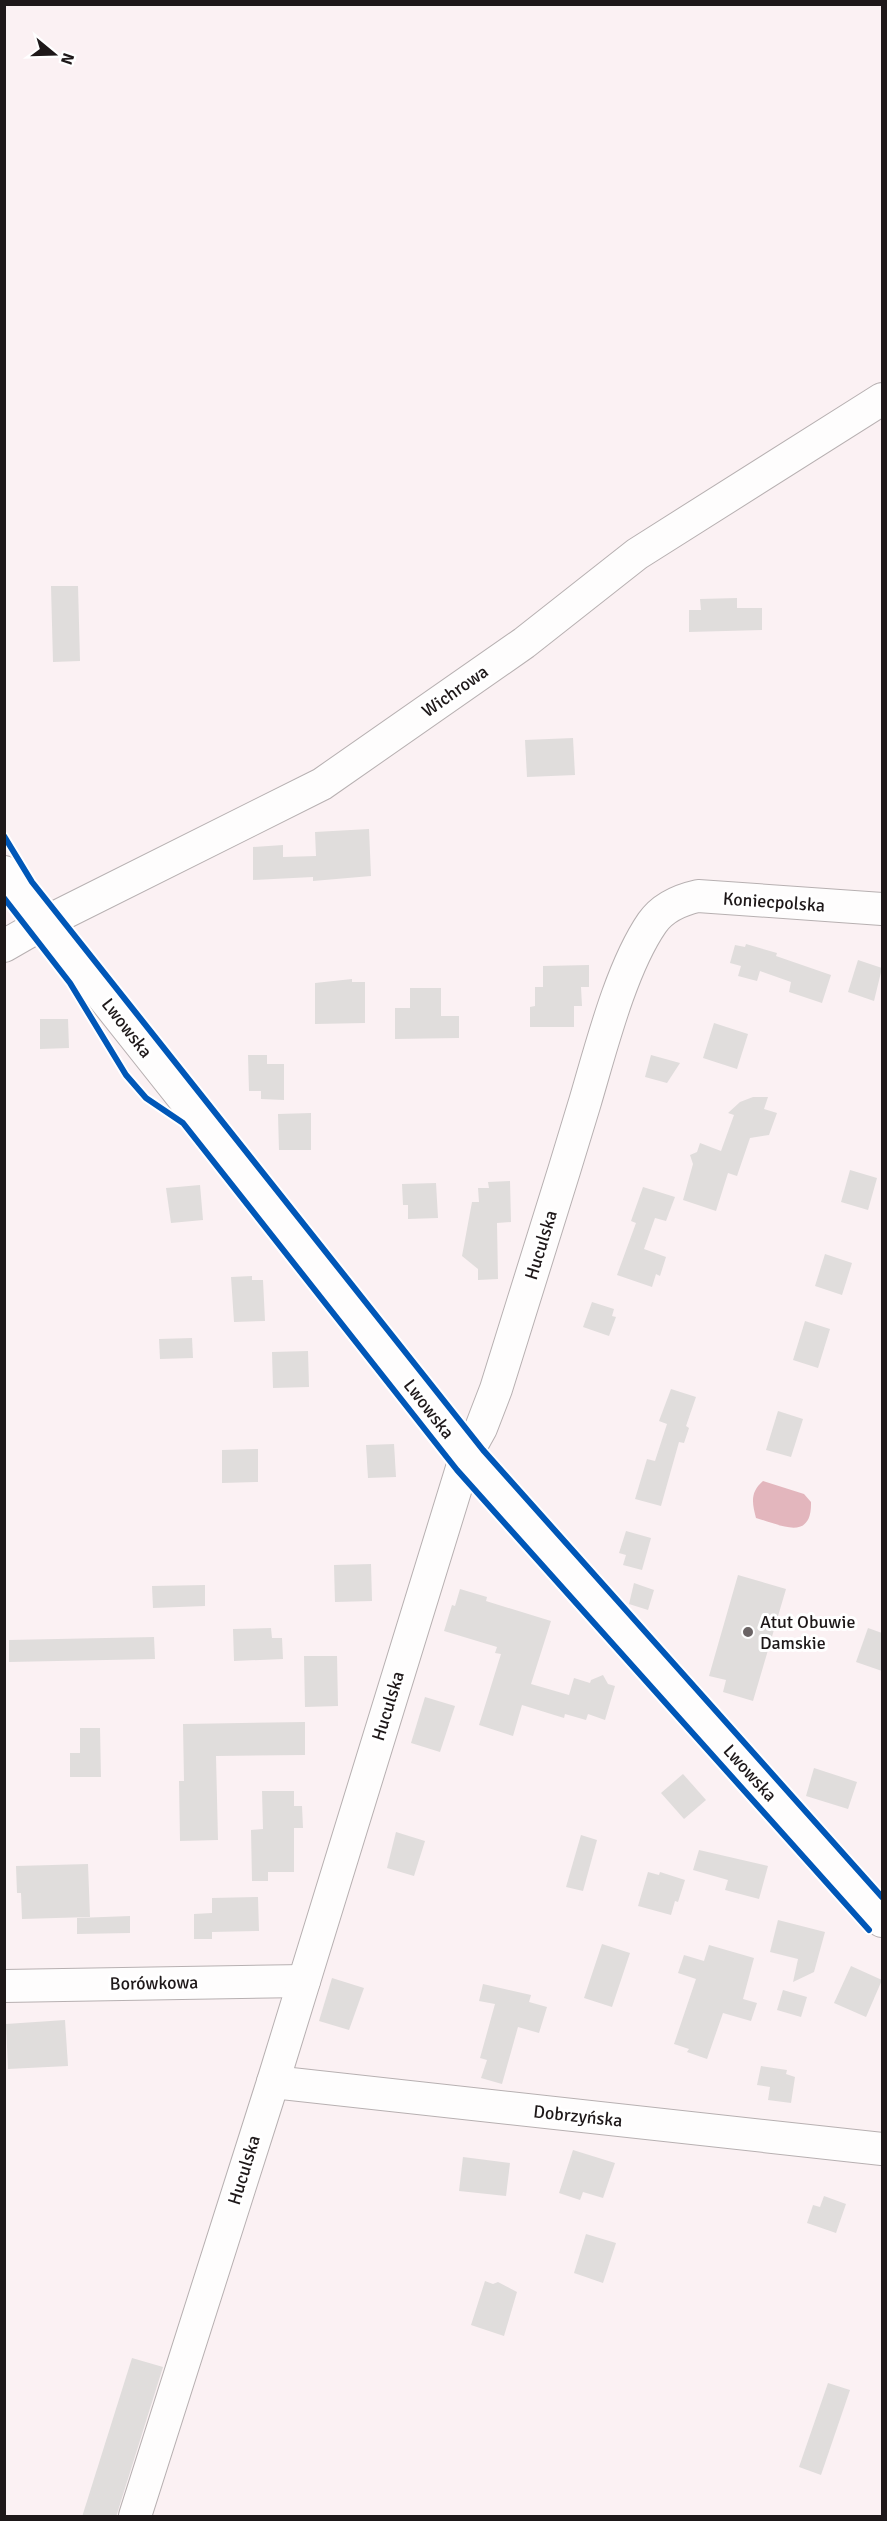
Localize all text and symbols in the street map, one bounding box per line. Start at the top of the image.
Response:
north arrow [24,24,84,84]
text: N [56,50,79,67]
street label: Wichrowa [418,660,492,722]
street label: Koniecpolska [722,887,826,917]
street label: Lwowska [97,994,157,1062]
street label: Huculska [520,1208,562,1282]
street label: Lwowska [399,1375,459,1443]
place label: Atut Obuwie Damskie [760,1611,855,1654]
marker: Atut Obuwie Damskie [741,1625,755,1639]
street label: Huculska [367,1669,409,1743]
street label: Lwowska [719,1740,781,1806]
street label: Borówkowa [110,1971,198,1995]
street label: Dobrzyńska [532,2100,624,2132]
street label: Huculska [223,2133,265,2207]

